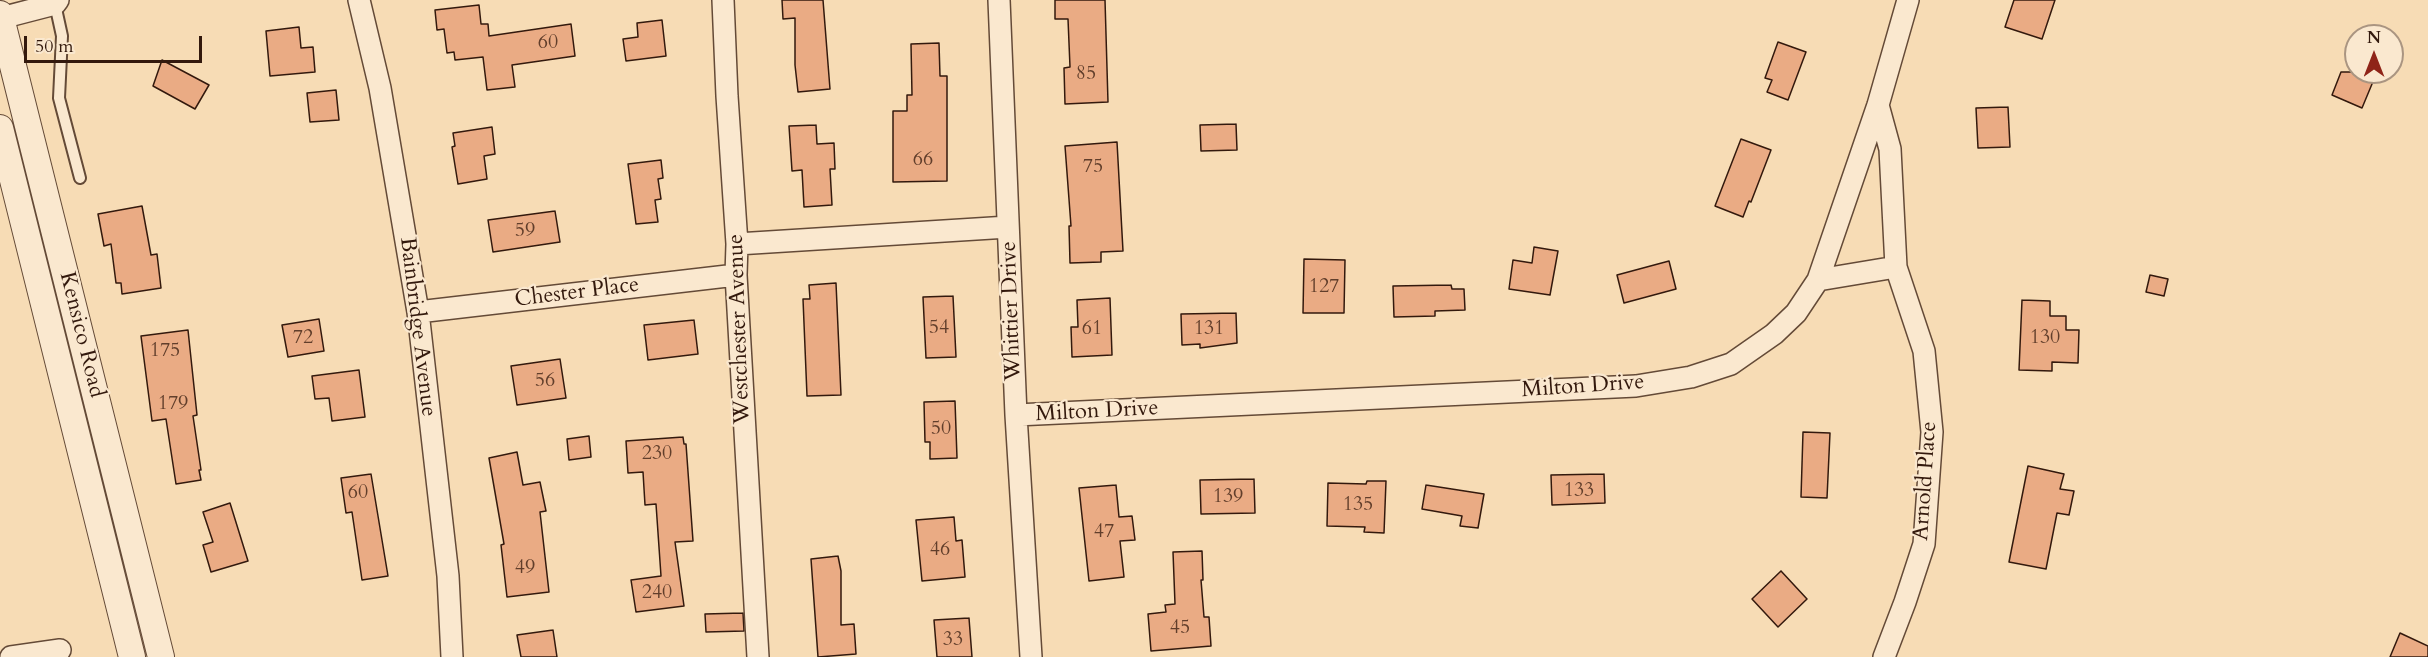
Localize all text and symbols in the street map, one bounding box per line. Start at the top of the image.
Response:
scale bar [27,24,206,62]
north arrow [2344,24,2404,84]
text: N [2367,27,2381,49]
house number: 60 [538,31,558,55]
text: 50 m [35,34,74,59]
house number: 85 [1076,62,1096,86]
house number: 66 [913,148,933,172]
house number: 75 [1083,155,1103,179]
house number: 59 [515,219,535,243]
street label: Westchester Avenue [723,233,757,425]
street label: Bainbridge Avenue [393,236,441,418]
street label: Whittier Drive [996,241,1028,381]
street label: Kensico Road [53,269,109,401]
street label: Chester Place [513,272,641,314]
house number: 127 [1309,275,1339,299]
house number: 54 [929,316,949,340]
house number: 61 [1082,317,1102,341]
house number: 131 [1194,317,1224,341]
house number: 72 [293,326,313,350]
house number: 130 [2030,326,2060,350]
house number: 175 [150,339,180,363]
house number: 56 [535,369,555,393]
street label: Milton Drive [1521,370,1645,404]
house number: 179 [158,392,188,416]
street label: Milton Drive [1035,396,1159,428]
house number: 50 [931,417,951,441]
street label: Arnold Place [1909,421,1943,541]
house number: 230 [642,442,672,466]
house number: 133 [1564,479,1594,503]
house number: 60 [348,481,368,505]
house number: 139 [1213,485,1243,509]
house number: 135 [1343,493,1373,517]
house number: 47 [1094,520,1114,544]
house number: 46 [930,538,950,562]
house number: 49 [515,556,535,580]
house number: 240 [642,581,672,605]
house number: 45 [1170,616,1190,640]
house number: 33 [943,628,963,652]

